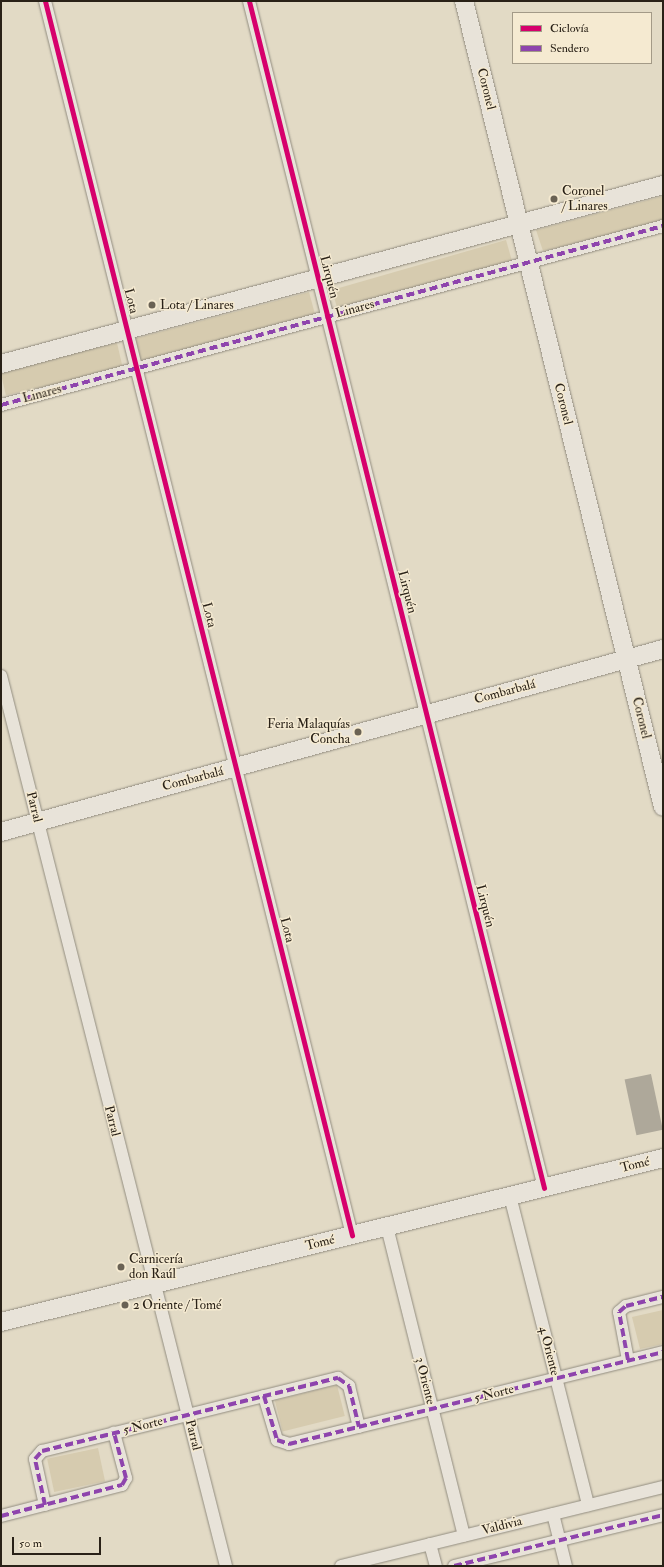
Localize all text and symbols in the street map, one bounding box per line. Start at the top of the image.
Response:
legend [512,12,652,64]
text: Ciclovía [550,21,589,36]
text: Sendero [550,41,589,56]
street label: Coronel [473,67,499,111]
place label: Coronel / Linares [562,184,608,215]
marker: Coronel / Linares [549,194,559,204]
street label: Lirquén [316,254,342,300]
street label: Lota [120,287,142,315]
street label: Linares [334,296,376,322]
place label: Lota / Linares [160,297,234,313]
marker: Lota / Linares [147,300,157,310]
street label: Linares [21,381,63,407]
street label: Coronel [550,382,576,426]
street label: Lirquén [394,569,420,615]
street label: Lota [198,601,220,629]
street label: Combarbalá [473,676,537,708]
street label: Coronel [628,696,654,740]
place label: Feria Malaquías Concha [267,717,350,748]
marker: Feria Malaquías Concha [353,727,363,737]
street label: Combarbalá [161,763,225,795]
street label: Parral [23,790,45,824]
street label: Lirquén [472,883,498,929]
street label: Lota [276,916,298,944]
street label: Parral [101,1104,123,1138]
street label: Tomé [619,1154,651,1176]
street label: Tomé [304,1232,336,1254]
place label: Carnicería don Raúl [129,1252,183,1283]
marker: Carnicería don Raúl [116,1262,126,1272]
place label: 2 Oriente / Tomé [133,1297,221,1313]
marker: 2 Oriente / Tomé [120,1300,130,1310]
street label: 4 Oriente [535,1325,563,1377]
street label: 3 Oriente [412,1356,438,1406]
street label: 5 Norte [472,1382,516,1406]
street label: 5 Norte [121,1414,165,1438]
street label: Parral [182,1418,204,1452]
street label: Valdivia [480,1513,524,1539]
scale bar [14,1529,103,1555]
text: 50 m [19,1536,42,1551]

